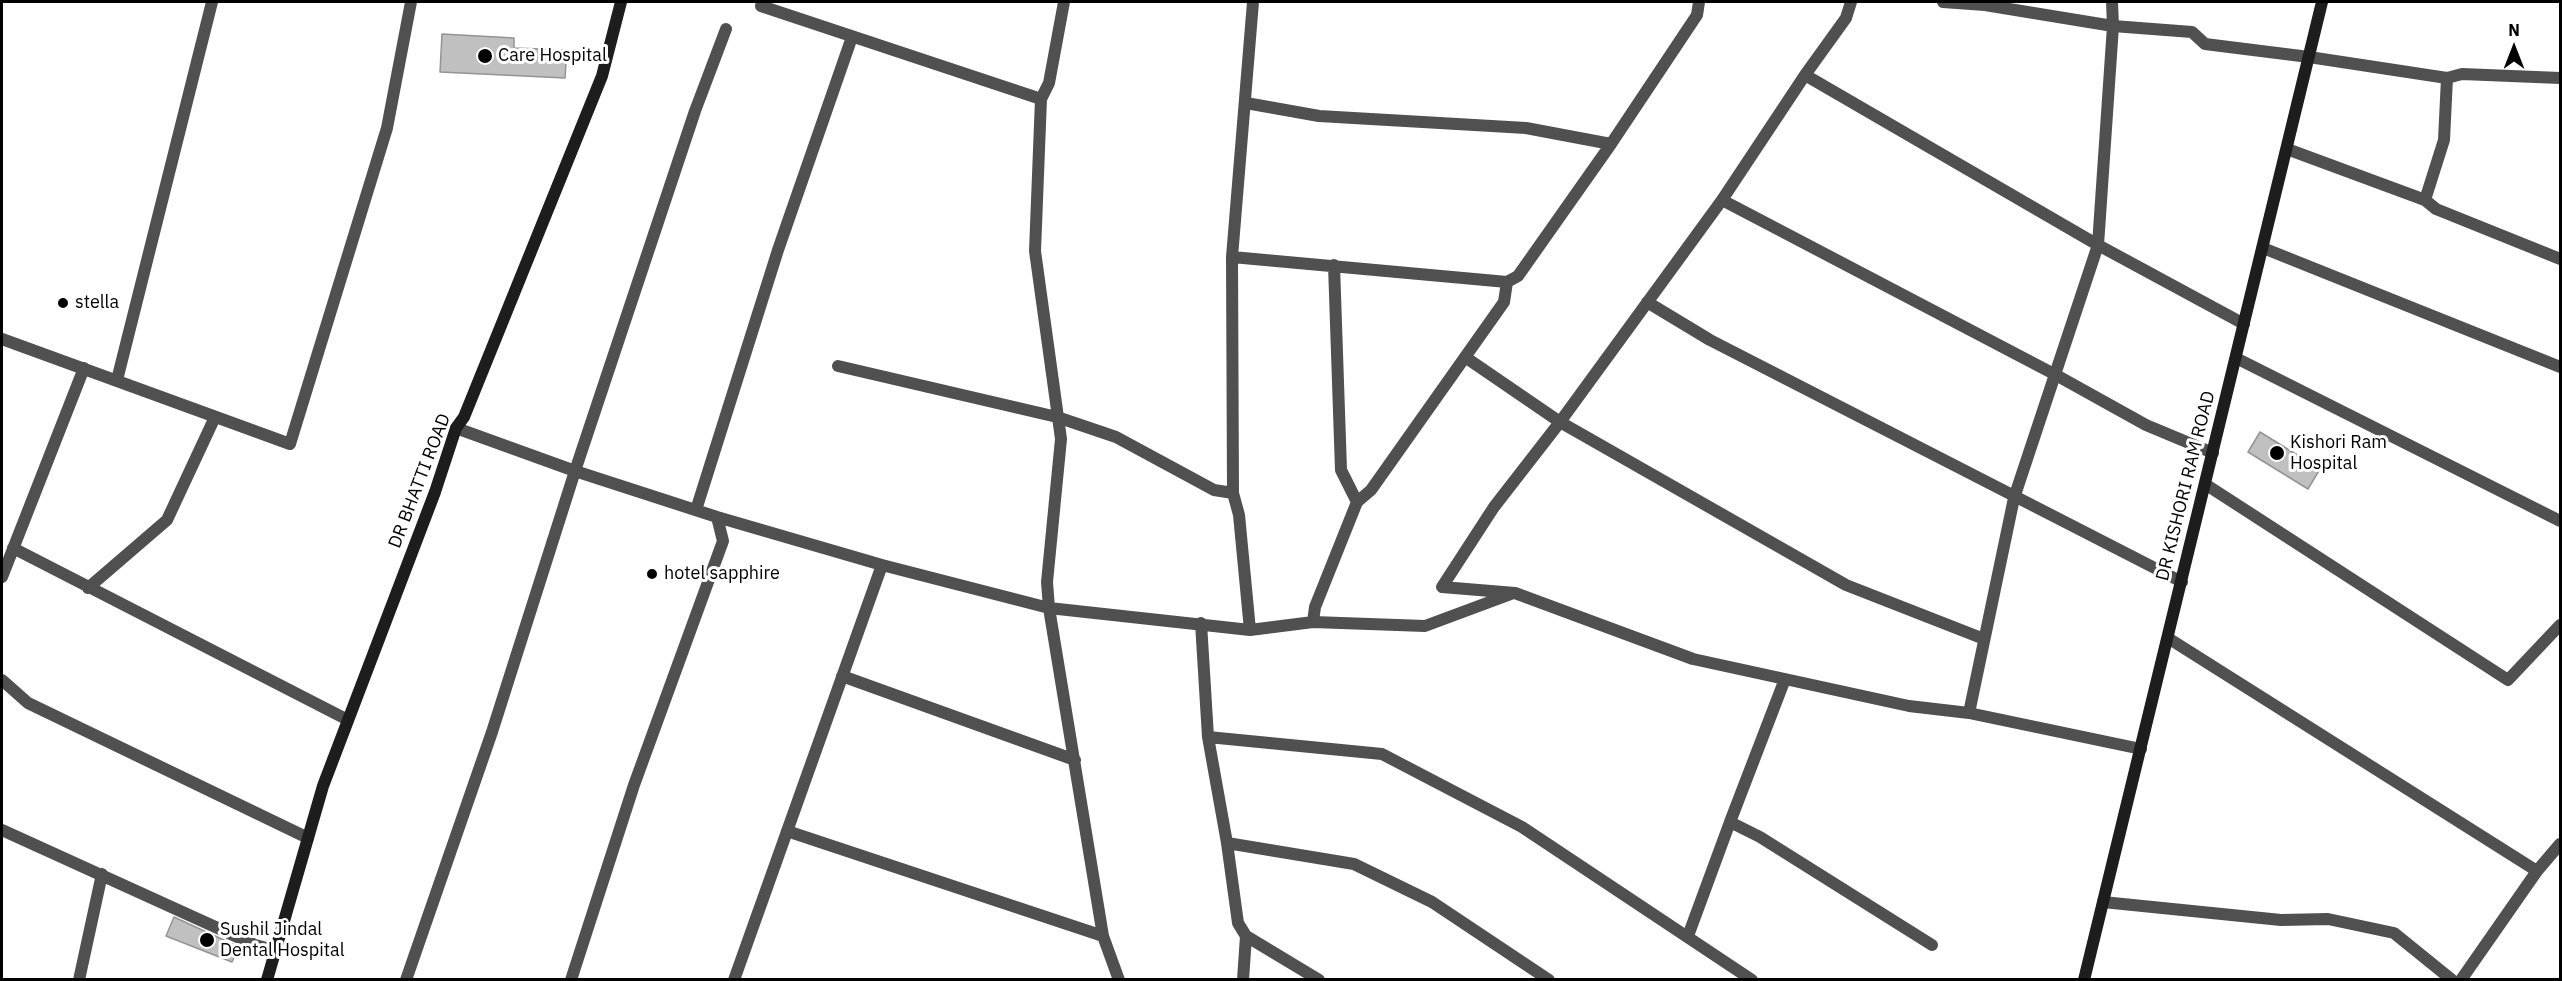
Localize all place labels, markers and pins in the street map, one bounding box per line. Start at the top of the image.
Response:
place label: Care Hospital [498,45,607,67]
marker: Care Hospital [476,47,494,65]
place label: stella [75,292,119,314]
marker: stella [56,296,70,310]
place label: Kishori Ram Hospital [2290,432,2387,474]
marker: Kishori Ram Hospital [2268,444,2286,462]
place label: hotel sapphire [664,563,780,585]
marker: hotel sapphire [645,567,659,581]
place label: Sushil Jindal Dental Hospital [220,919,345,962]
marker: Sushil Jindal Dental Hospital [198,931,216,949]

